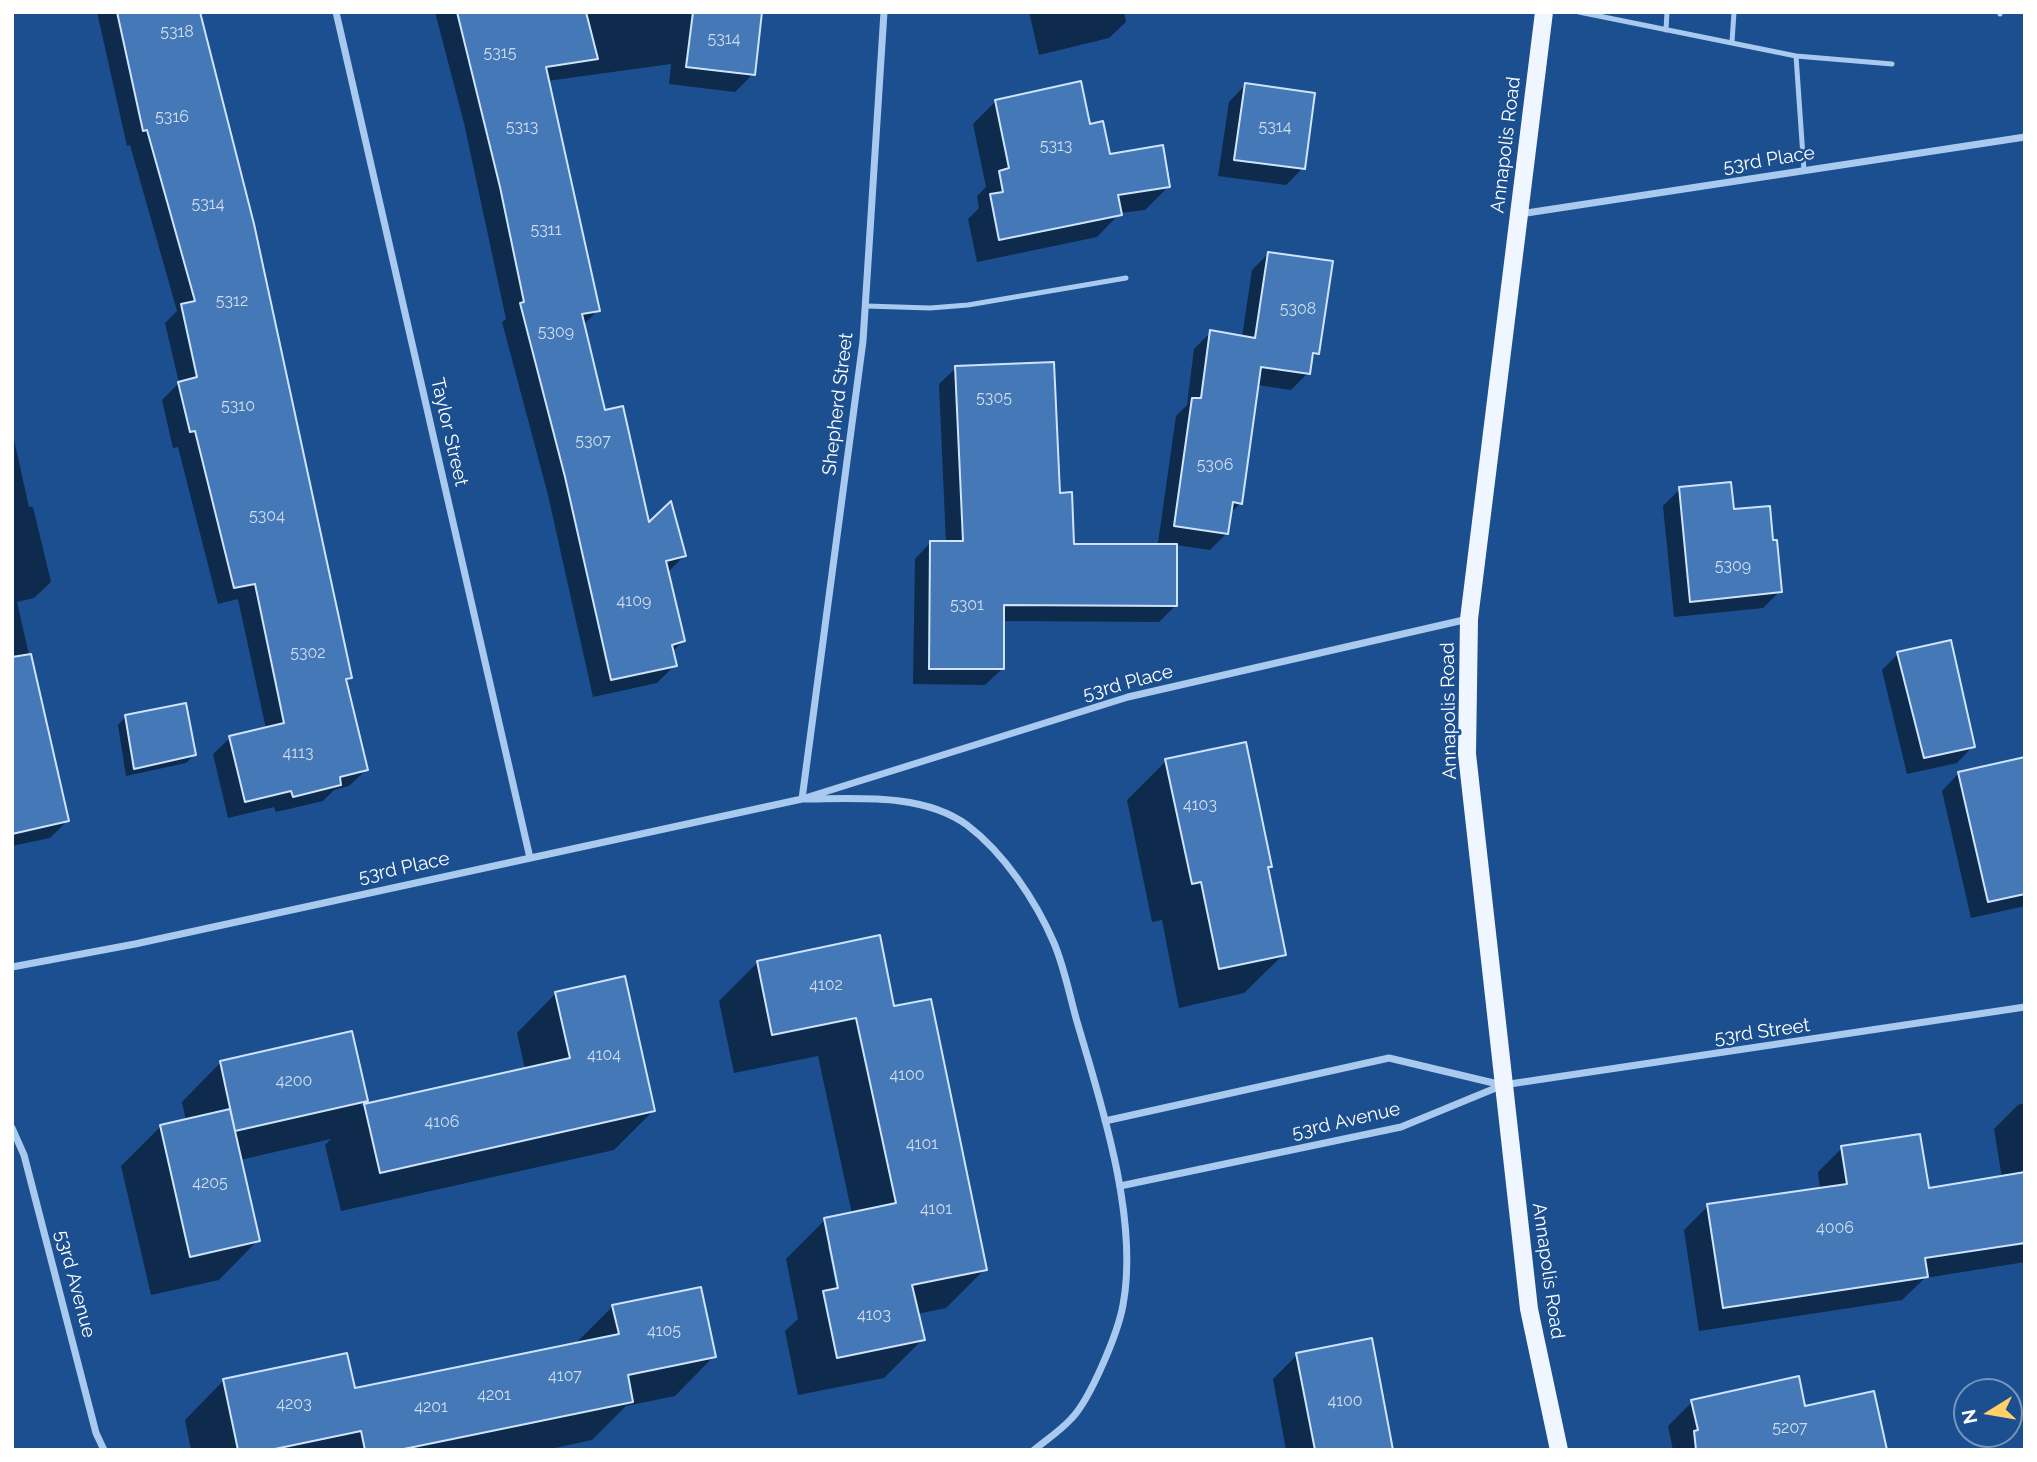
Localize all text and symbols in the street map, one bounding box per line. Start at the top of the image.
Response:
house number: 5318 [160,22,194,42]
house number: 5314 [708,29,740,49]
house number: 5315 [484,43,516,63]
street label: Annapolis Road [1486,75,1526,215]
house number: 5316 [155,107,189,127]
house number: 5313 [506,117,538,137]
house number: 5314 [1259,117,1291,137]
house number: 5313 [1040,136,1072,156]
street label: 53rd Place [1722,142,1816,178]
house number: 5314 [192,194,224,214]
house number: 5311 [531,220,561,240]
house number: 5312 [216,291,248,311]
house number: 5308 [1280,299,1316,319]
house number: 5309 [538,322,574,342]
street label: Shepherd Street [818,331,858,477]
street label: Taylor Street [425,376,473,488]
house number: 5305 [976,388,1012,408]
house number: 5310 [221,396,255,416]
house number: 5307 [575,431,611,451]
house number: 5306 [1197,455,1233,475]
house number: 5304 [249,506,285,526]
house number: 5309 [1715,556,1751,576]
house number: 4109 [617,591,651,611]
house number: 5301 [950,595,984,615]
street label: Annapolis Road [1436,642,1462,780]
house number: 5302 [290,643,326,663]
street label: 53rd Place [1080,660,1176,706]
house number: 4113 [283,743,313,763]
house number: 4103 [1183,795,1217,815]
street label: 53rd Place [356,847,452,889]
house number: 4102 [809,975,843,995]
street label: 53rd Street [1713,1014,1811,1050]
house number: 4104 [587,1045,621,1065]
house number: 4100 [889,1065,925,1085]
house number: 4200 [276,1071,312,1091]
street label: 53rd Avenue [1290,1097,1402,1145]
house number: 4106 [424,1112,460,1132]
house number: 4101 [906,1134,938,1154]
house number: 4205 [192,1173,228,1193]
house number: 4101 [920,1199,952,1219]
street label: Annapolis Road [1527,1201,1569,1341]
house number: 4006 [1816,1218,1854,1238]
street label: 53rd Avenue [50,1228,100,1340]
house number: 4103 [857,1305,891,1325]
house number: 4105 [647,1321,681,1341]
house number: 4107 [548,1366,582,1386]
north arrow [1953,1378,2023,1448]
house number: 4201 [477,1385,511,1405]
house number: 4100 [1327,1391,1363,1411]
house number: 4203 [276,1394,312,1414]
house number: 4201 [414,1397,448,1417]
text: N [1957,1407,1982,1426]
house number: 5207 [1772,1418,1808,1438]

